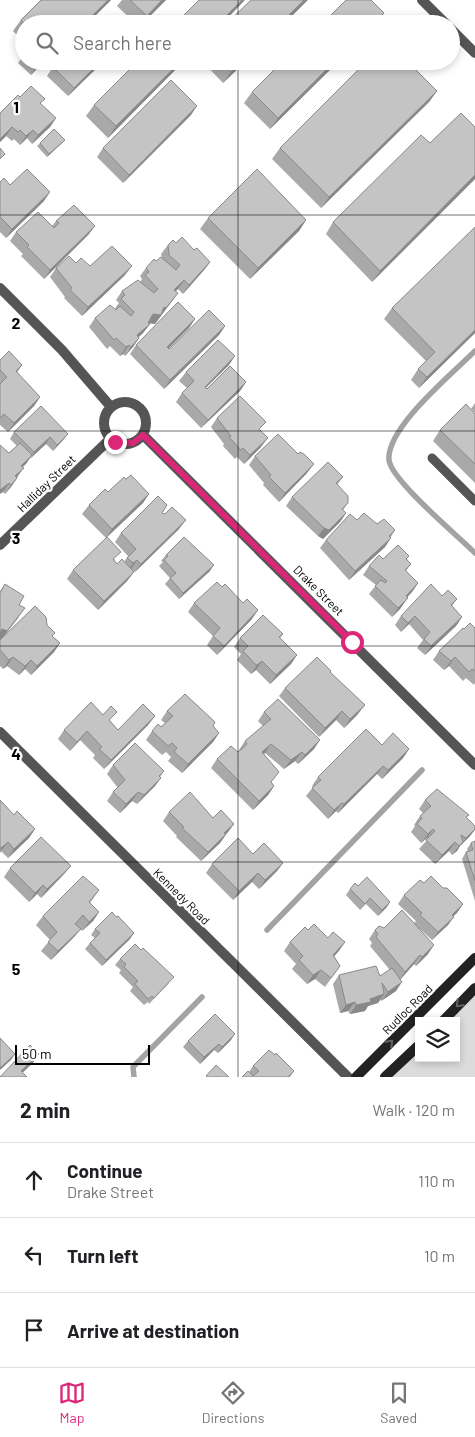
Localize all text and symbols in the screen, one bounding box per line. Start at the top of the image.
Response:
search box [15,15,460,70]
icon: search [33,29,61,57]
text: Search here [73,31,172,54]
text: 1 [13,97,19,116]
text: 2 [12,313,21,332]
route end [104,431,127,454]
street label: Halliday Street [14,452,78,514]
text: 3 [12,528,20,547]
street label: Drake Street [291,562,347,618]
route start [341,631,364,654]
text: 4 [11,744,21,763]
street label: Kennedy Road [151,865,213,927]
text: 5 [12,959,21,978]
street label: Rudloc Road [379,981,435,1037]
one-way arrow [456,999,465,1008]
map controls [415,1017,460,1062]
button: layers [415,1017,460,1062]
one-way arrow [384,1039,393,1048]
scale bar [15,1042,150,1065]
text: 50 m [22,1045,51,1062]
text: 2 min [20,1097,70,1122]
text: Walk · 120 m [372,1100,455,1119]
text: Continue [67,1159,143,1182]
icon: ahead [20,1166,48,1194]
text: 110 m [418,1171,455,1190]
text: Drake Street [67,1182,154,1201]
icon: left [20,1241,48,1269]
text: Turn left [67,1244,138,1267]
text: 10 m [424,1246,455,1265]
icon: arrive [20,1316,48,1344]
text: Arrive at destination [67,1319,239,1342]
tab: Map [58,1379,86,1426]
tab: Directions [202,1379,264,1426]
tab: Saved [380,1379,417,1426]

